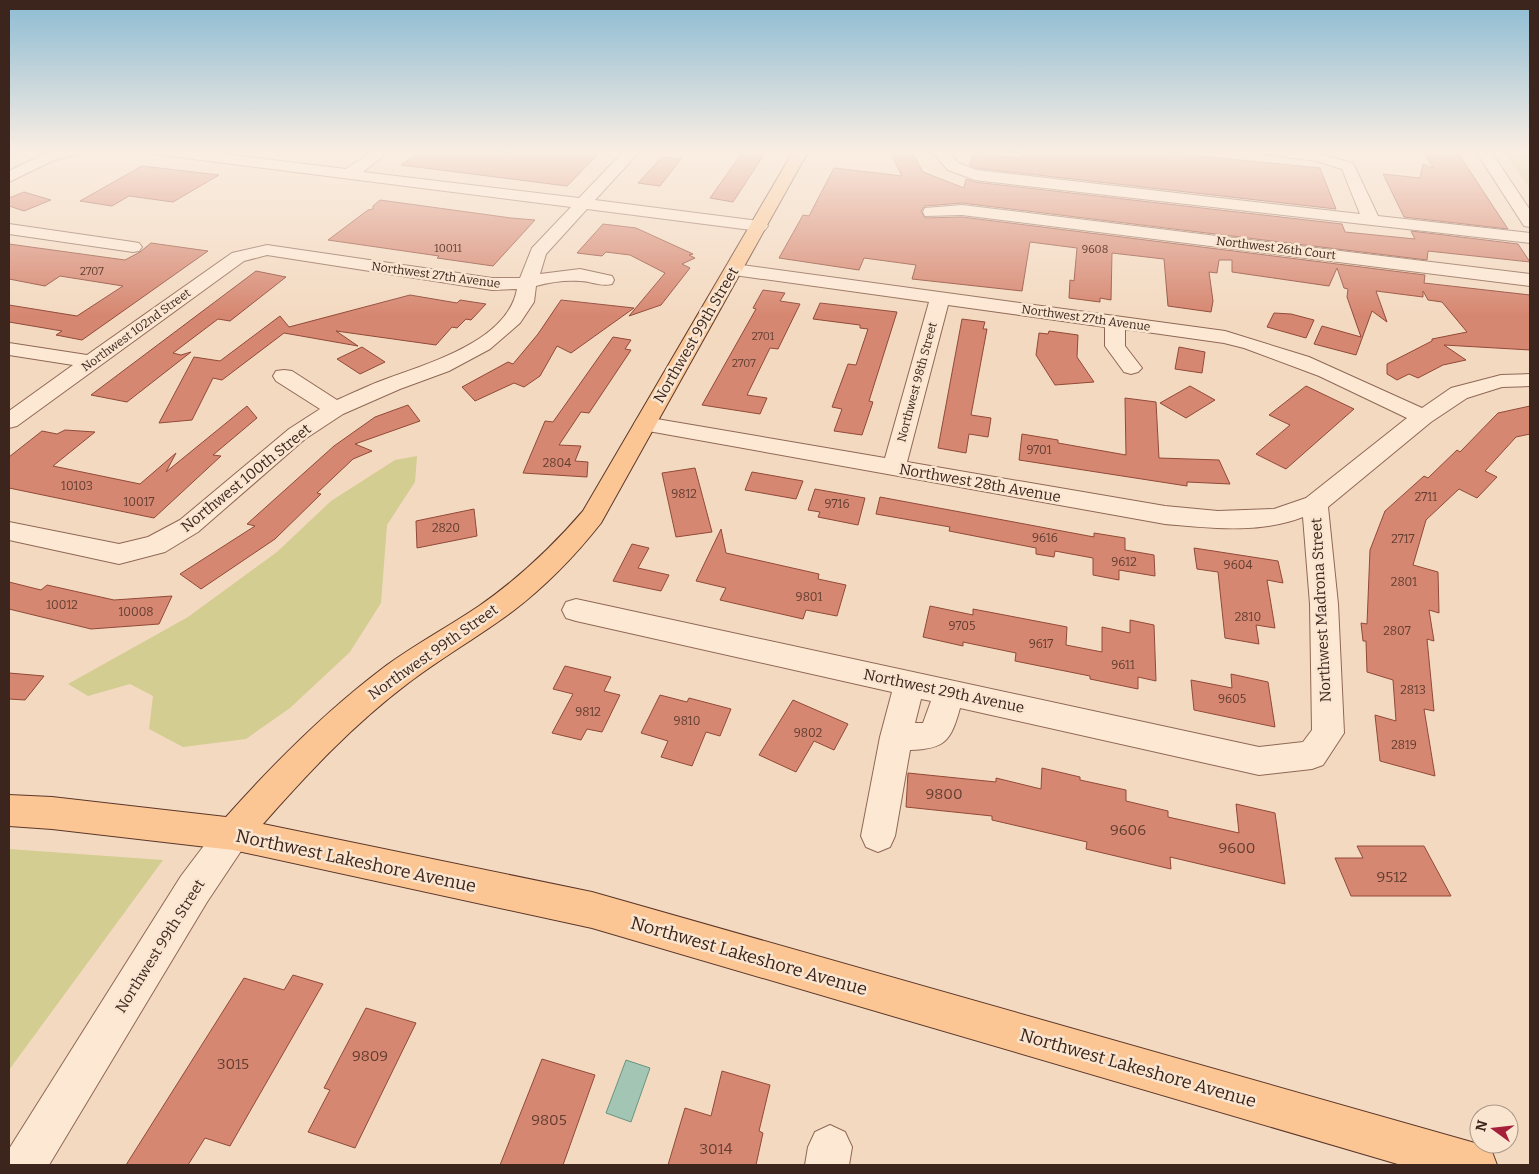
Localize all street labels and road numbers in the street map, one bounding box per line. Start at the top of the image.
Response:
street label: Northwest 26th Court [1215,234,1337,262]
street label: Northwest 27th Avenue [371,259,501,291]
street label: Northwest 99th Street [650,263,743,406]
street label: Northwest 102nd Street [79,285,194,374]
street label: Northwest 27th Avenue [1021,302,1151,334]
street label: Northwest 98th Street [894,320,940,443]
street label: Northwest 100th Street [177,420,315,536]
street label: Northwest 28th Avenue [898,460,1062,506]
street label: Northwest Madrona Street [1307,517,1335,703]
street label: Northwest 99th Street [365,600,502,704]
street label: Northwest 29th Avenue [862,665,1026,717]
street label: Northwest Lakeshore Avenue [234,825,478,897]
street label: Northwest 99th Street [112,875,209,1016]
street label: Northwest Lakeshore Avenue [628,912,870,1000]
street label: Northwest Lakeshore Avenue [1017,1024,1259,1112]

